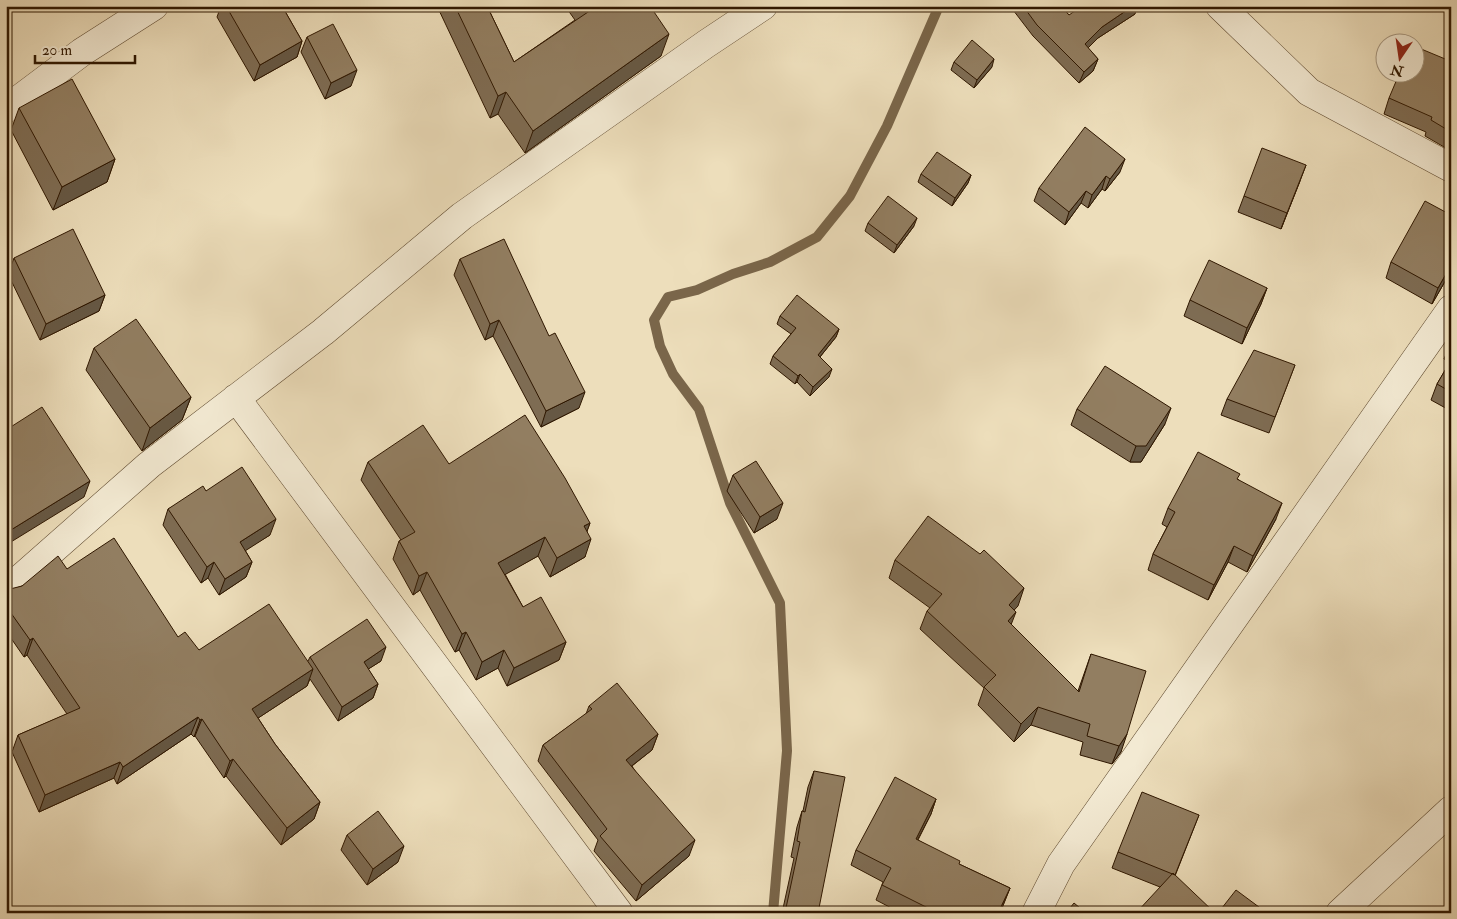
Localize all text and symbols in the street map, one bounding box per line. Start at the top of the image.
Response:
scale bar [35,32,135,64]
north arrow [1374,32,1424,82]
text: 20 m [42,41,72,60]
text: N [1389,60,1406,80]

